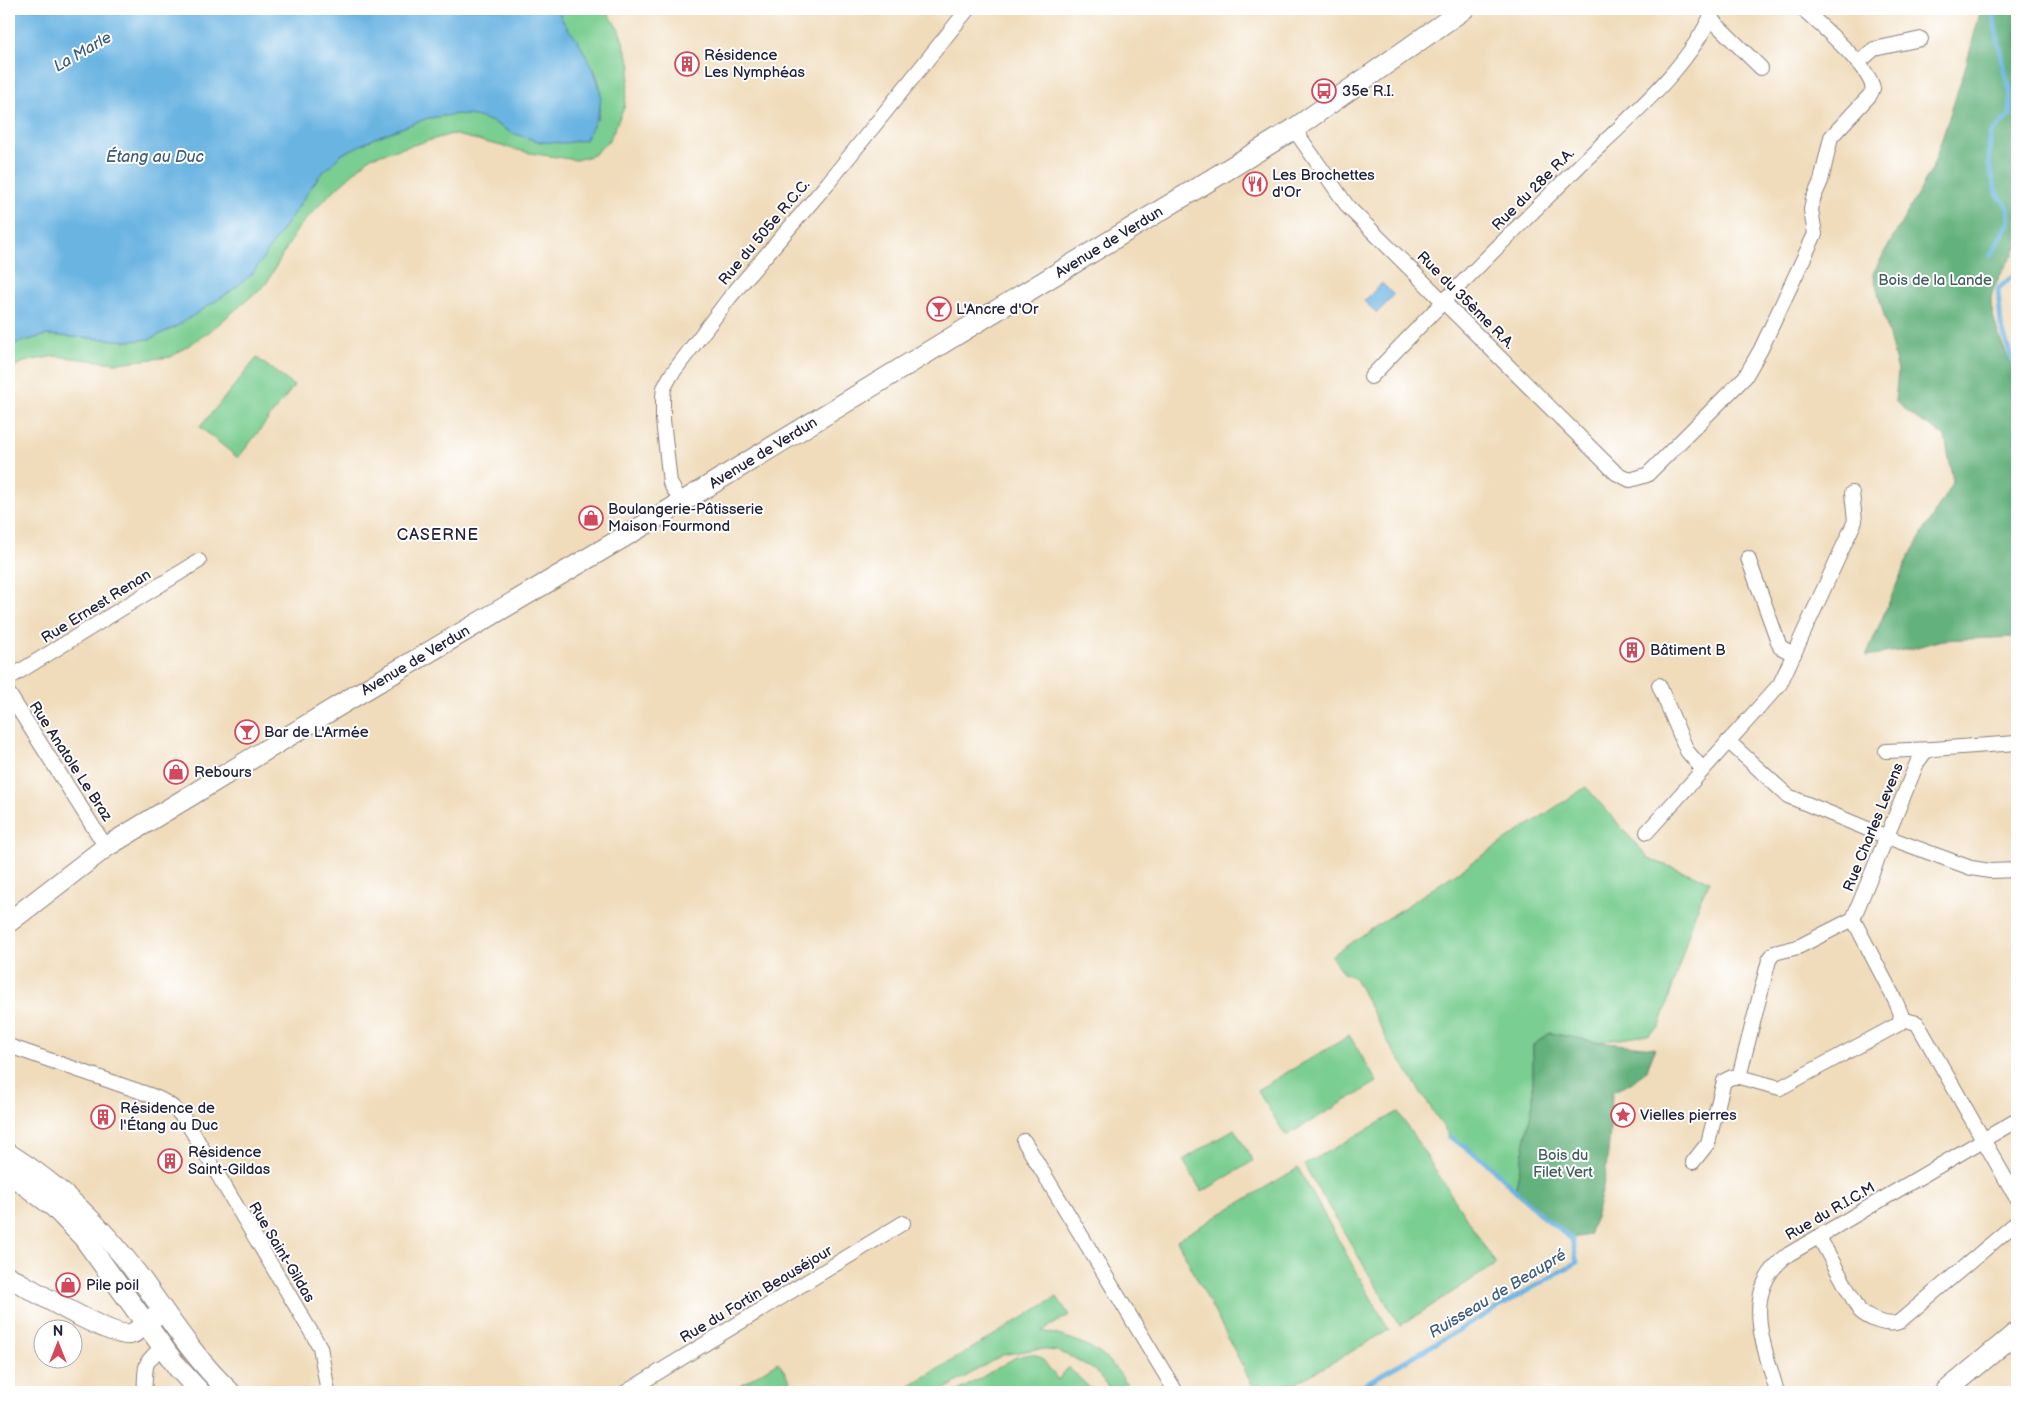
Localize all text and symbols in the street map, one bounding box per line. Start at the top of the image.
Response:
water label: La Marle [51,28,115,76]
place label: Résidence Les Nymphéas [704,46,806,82]
building icon: Résidence Les Nymphéas [674,51,700,77]
bus stop icon: 35e R.I. [1311,78,1337,104]
place label: 35e R.I. [1342,82,1394,101]
street label: Rue du 28e R.A. [1488,144,1579,235]
water label: Étang au Duc [106,146,205,167]
place label: Les Brochettes d'Or [1272,166,1375,202]
restaurant icon: Les Brochettes d'Or [1242,171,1268,197]
street label: Rue du 505e R.C.C. [715,175,814,289]
street label: Avenue de Verdun [1052,202,1167,282]
street label: Rue du 35ème R.A. [1413,247,1519,353]
park label: Bois de la Lande [1878,271,1992,290]
bar icon: L'Ancre d'Or [926,296,952,322]
place label: L'Ancre d'Or [956,300,1039,319]
street label: Avenue de Verdun [706,413,821,493]
place label: Boulangerie-Pâtisserie Maison Fourmond [608,500,763,536]
shop icon: Boulangerie-Pâtisserie Maison Fourmond [578,505,604,531]
district label: CASERNE [397,526,479,545]
street label: Rue Ernest Renan [38,565,155,648]
street label: Avenue de Verdun [358,621,473,700]
building icon: Bâtiment B [1619,637,1645,663]
place label: Bâtiment B [1650,641,1726,660]
street label: Rue Anatole Le Braz [25,698,117,825]
bar icon: Bar de L'Armée [234,719,260,745]
place label: Bar de L'Armée [264,723,369,742]
shop icon: Rebours [163,759,189,785]
street label: Rue Charles Levens [1839,759,1908,894]
place label: Rebours [194,763,252,782]
place label: Résidence de l'Étang au Duc [120,1099,218,1135]
place icon: Vielles pierres [1610,1102,1636,1128]
building icon: Résidence de l'Étang au Duc [90,1104,116,1130]
place label: Vielles pierres [1640,1106,1737,1125]
place label: Résidence Saint-Gildas [188,1143,271,1179]
park label: Bois du Filet Vert [1533,1146,1593,1182]
building icon: Résidence Saint-Gildas [157,1148,183,1174]
street label: Rue du R.I.C.M [1782,1178,1879,1245]
street label: Rue Saint-Gildas [244,1199,319,1306]
street label: Rue du Fortin Beauséjour [677,1241,836,1347]
water label: Ruisseau de Beaupré [1426,1246,1570,1343]
shop icon: Pile poil [55,1272,81,1298]
place label: Pile poil [86,1276,139,1295]
north arrow [32,1318,82,1368]
text: N [53,1323,63,1340]

